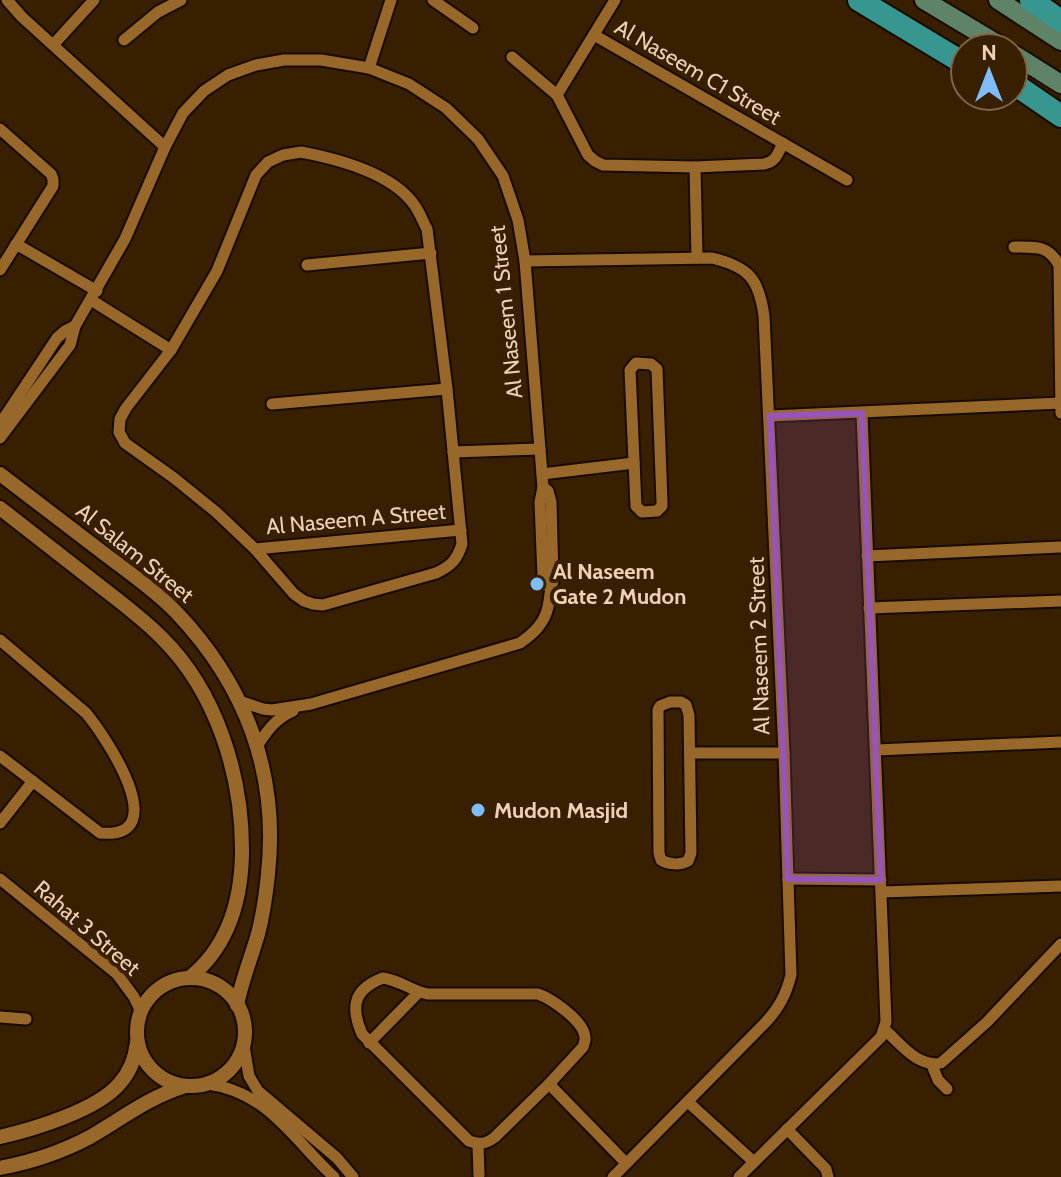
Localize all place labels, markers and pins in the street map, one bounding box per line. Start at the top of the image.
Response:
place label: Al Naseem Gate 2 Mudon [553,558,686,610]
marker: Al Naseem Gate 2 Mudon [528,575,546,593]
place label: Mudon Masjid [494,797,628,824]
marker: Mudon Masjid [469,801,487,819]

